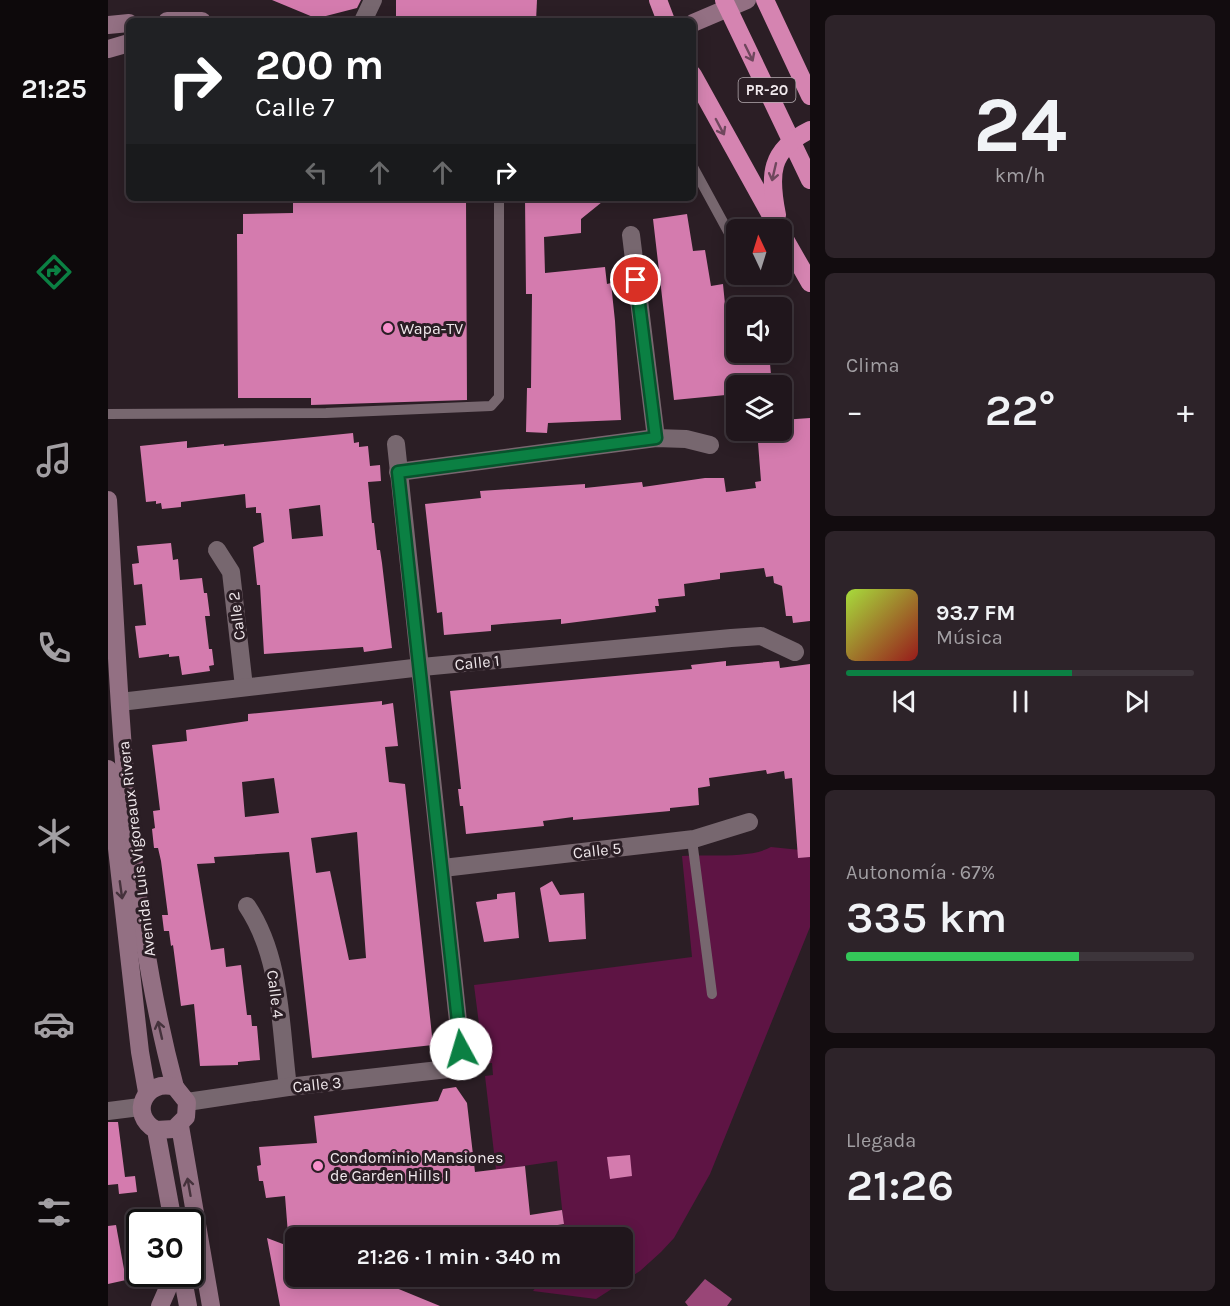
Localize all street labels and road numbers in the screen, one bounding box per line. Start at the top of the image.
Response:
road number: PR-20 [738,78,796,102]
street label: Calle 2 [224,591,249,641]
street label: Calle 1 [454,651,500,674]
street label: Avenida Luis Vigoreaux Rivera [114,740,159,958]
street label: Calle 5 [572,839,622,862]
street label: Calle 4 [263,969,288,1019]
street label: Calle 3 [292,1072,342,1097]

